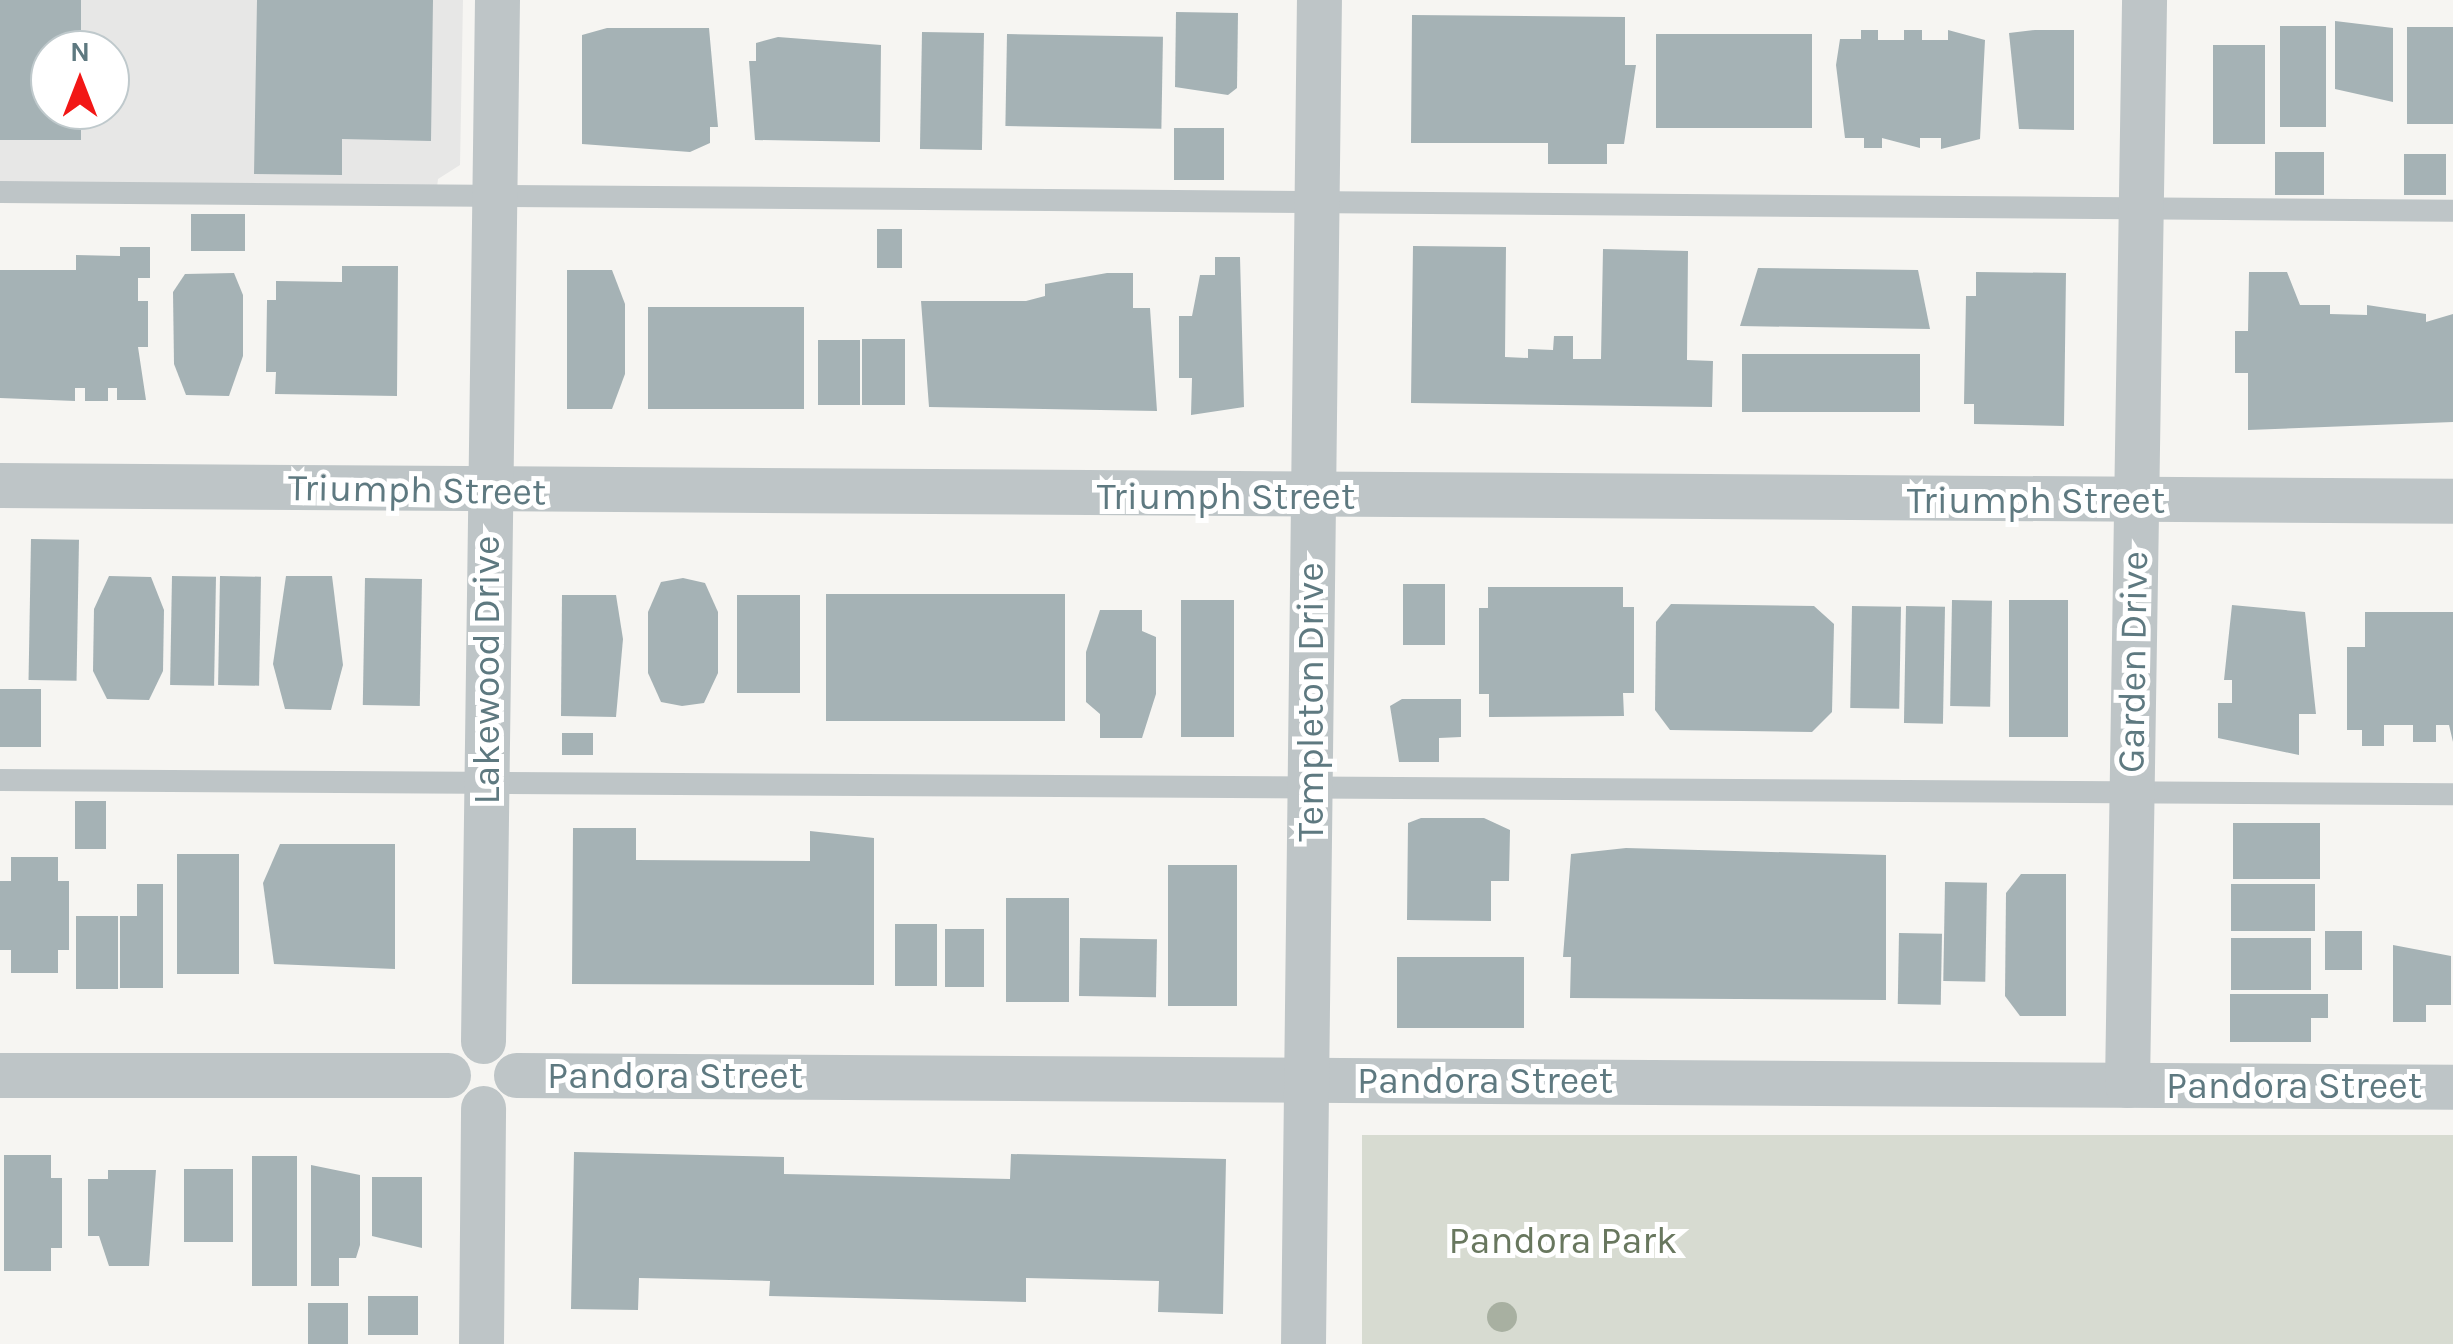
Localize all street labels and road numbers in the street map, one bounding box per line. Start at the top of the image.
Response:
street label: Triumph Street [287,465,547,515]
street label: Triumph Street [1097,474,1355,520]
street label: Triumph Street [1907,478,2165,524]
street label: Lakewood Drive [464,536,510,804]
street label: Garden Drive [2108,551,2158,773]
street label: Templeton Drive [1288,562,1334,842]
street label: Pandora Street [547,1053,803,1099]
street label: Pandora Street [1357,1058,1613,1104]
street label: Pandora Street [2166,1063,2422,1109]

